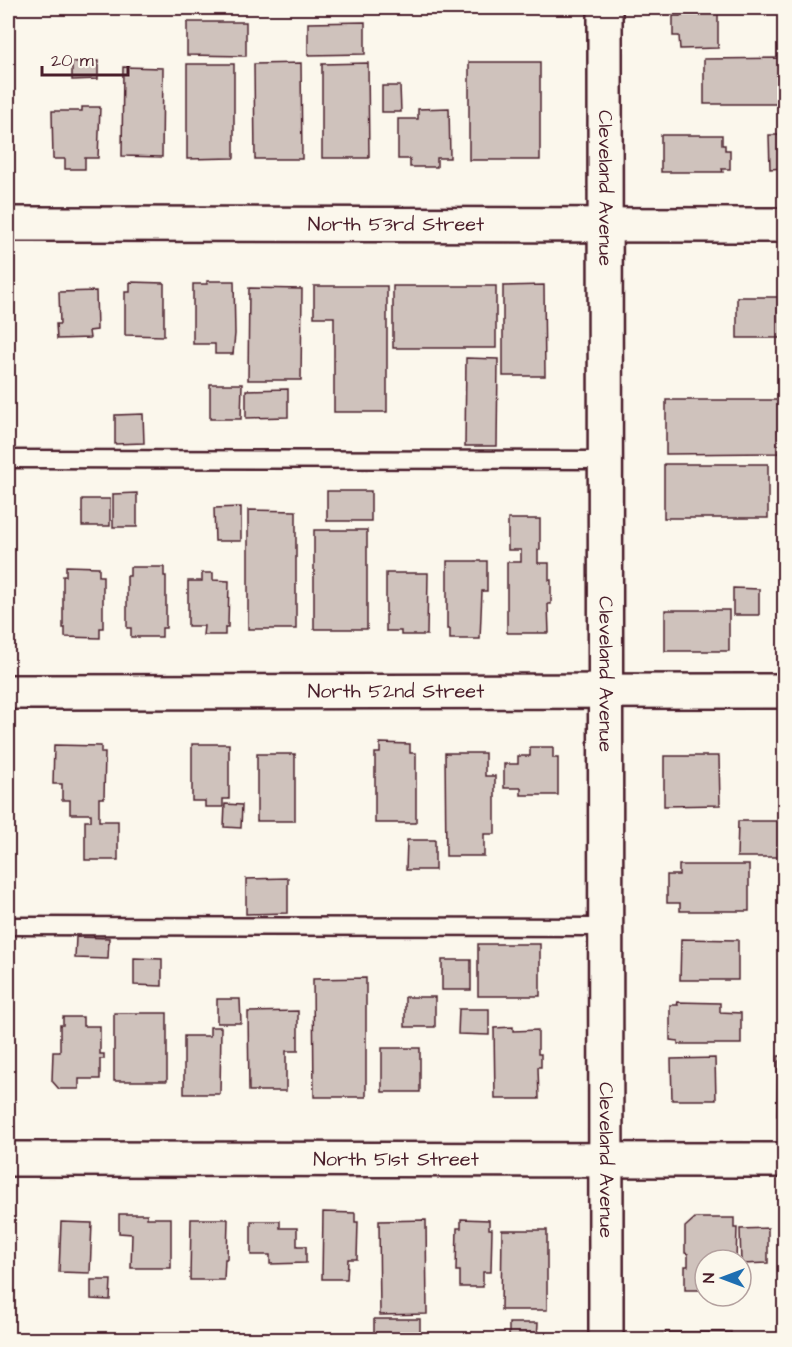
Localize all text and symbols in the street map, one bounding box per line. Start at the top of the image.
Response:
scale bar [42,39,128,77]
text: 20 m [51,48,94,73]
street label: Cleveland Avenue [591,110,619,266]
street label: North 53rd Street [308,210,484,239]
street label: Cleveland Avenue [591,596,620,752]
street label: North 52nd Street [308,677,484,706]
street label: Cleveland Avenue [592,1082,620,1238]
street label: North 51st Street [313,1145,479,1174]
north arrow [693,1248,753,1308]
text: N [698,1273,720,1283]

